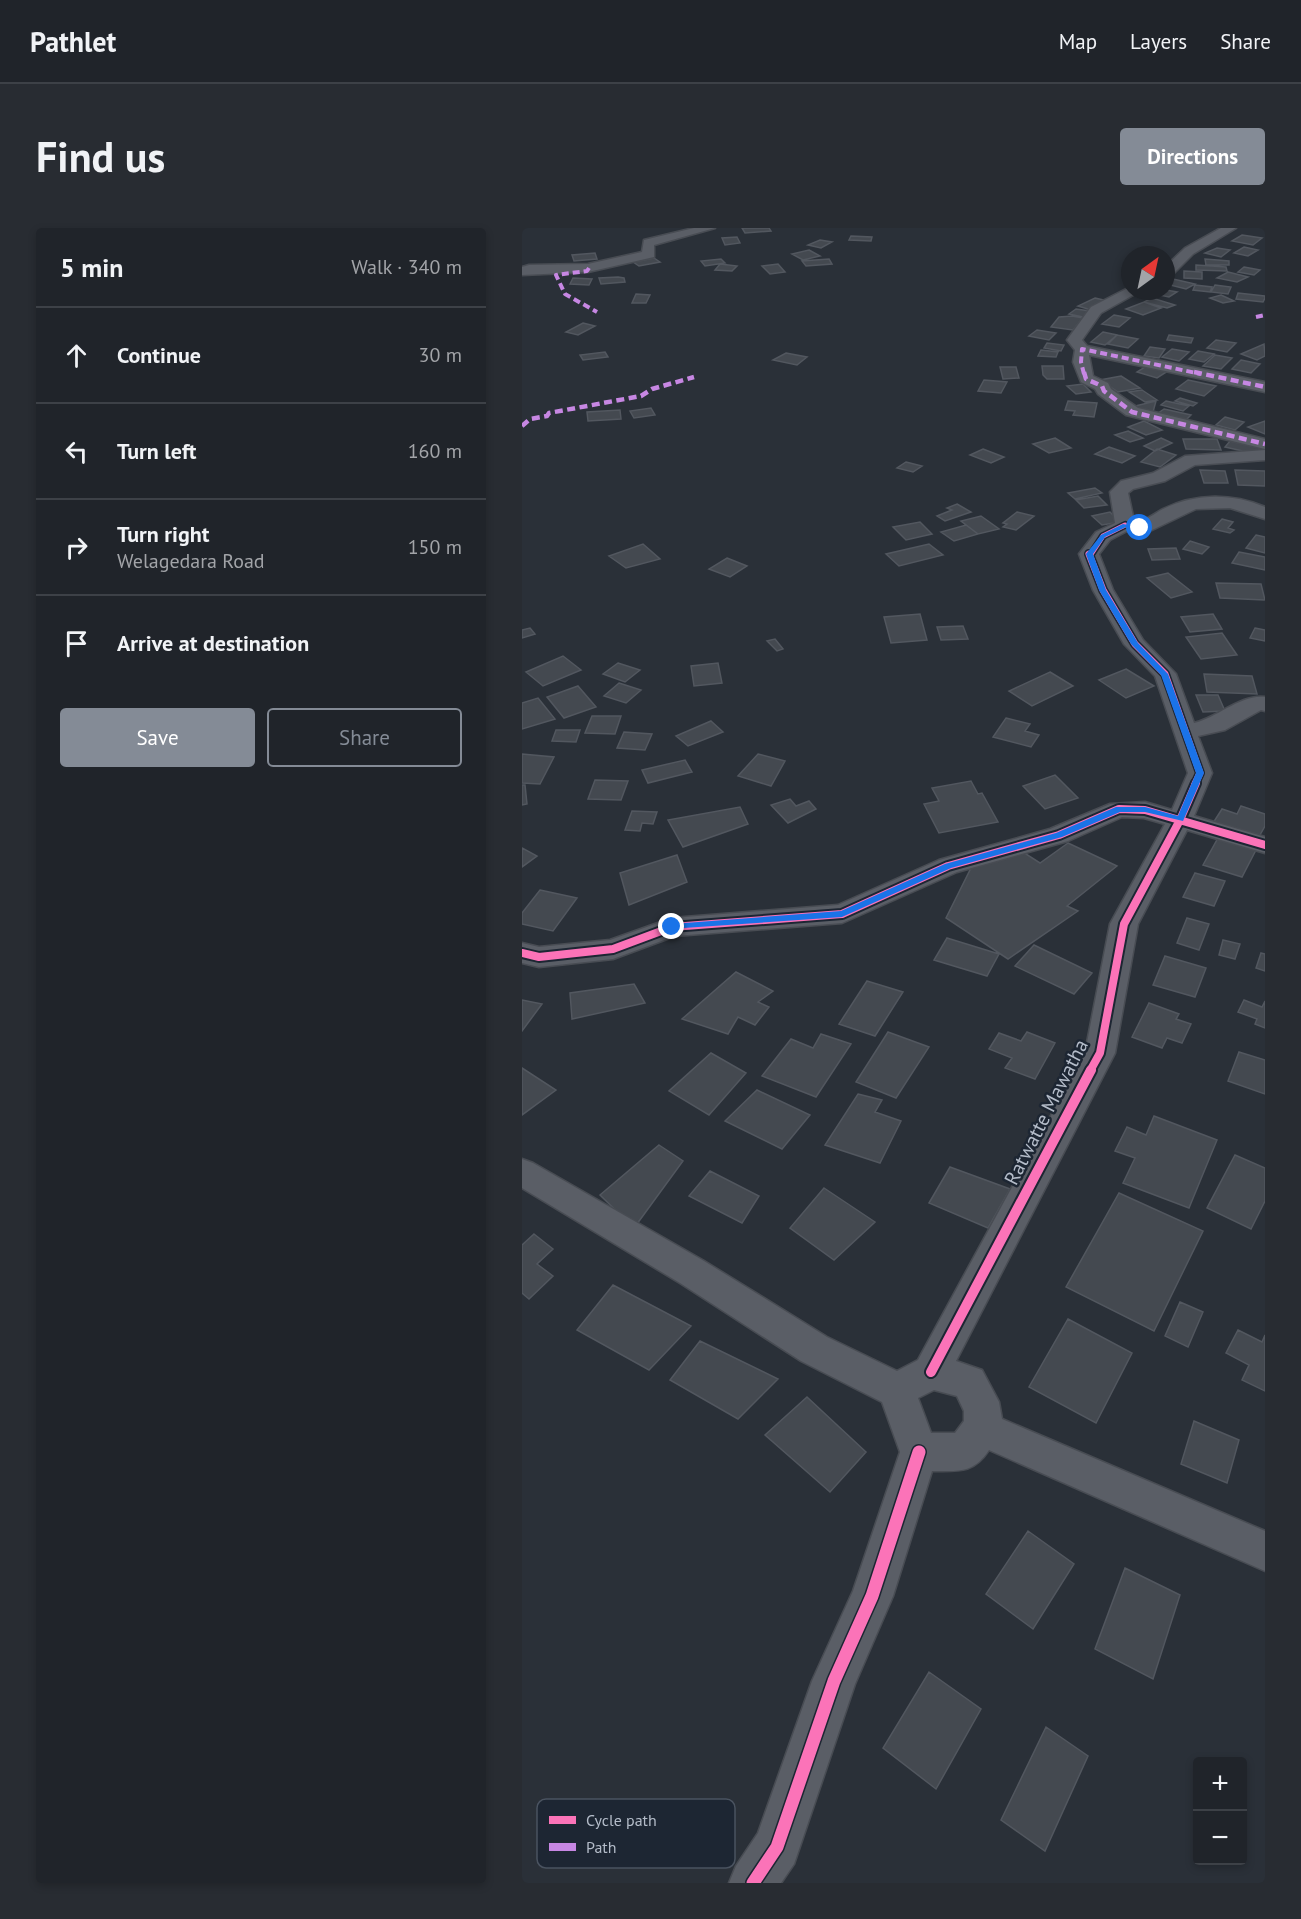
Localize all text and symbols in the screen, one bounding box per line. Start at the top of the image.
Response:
text: Pathlet [30,23,116,60]
text: Map [1059,28,1097,55]
text: Layers [1130,28,1187,55]
text: Share [1220,28,1271,55]
button: Directions [1120,128,1265,185]
text: Find us [36,129,165,184]
north arrow [1121,246,1175,300]
text: 5 min [60,251,123,284]
text: Walk · 340 m [351,254,462,280]
icon: ahead [60,339,93,372]
text: Continue [117,341,201,369]
text: 30 m [419,342,462,368]
icon: left [60,435,93,468]
text: Turn left [117,437,197,465]
text: 160 m [408,438,462,464]
route start [1126,514,1152,540]
text: Turn right [117,520,209,548]
icon: right [60,531,93,564]
text: 150 m [408,534,462,560]
text: Welagedara Road [117,548,265,574]
icon: arrive [60,627,93,660]
text: Arrive at destination [117,629,309,657]
button: Save [60,708,255,767]
button: Share [267,708,462,767]
route end [658,913,684,939]
street label: Ratwatte Mawatha [998,1035,1094,1189]
map controls [1193,1757,1247,1865]
button: + [1193,1757,1247,1811]
legend [537,1799,735,1868]
text: Cycle path [586,1810,657,1830]
button: − [1193,1811,1247,1865]
text: Path [586,1837,617,1857]

